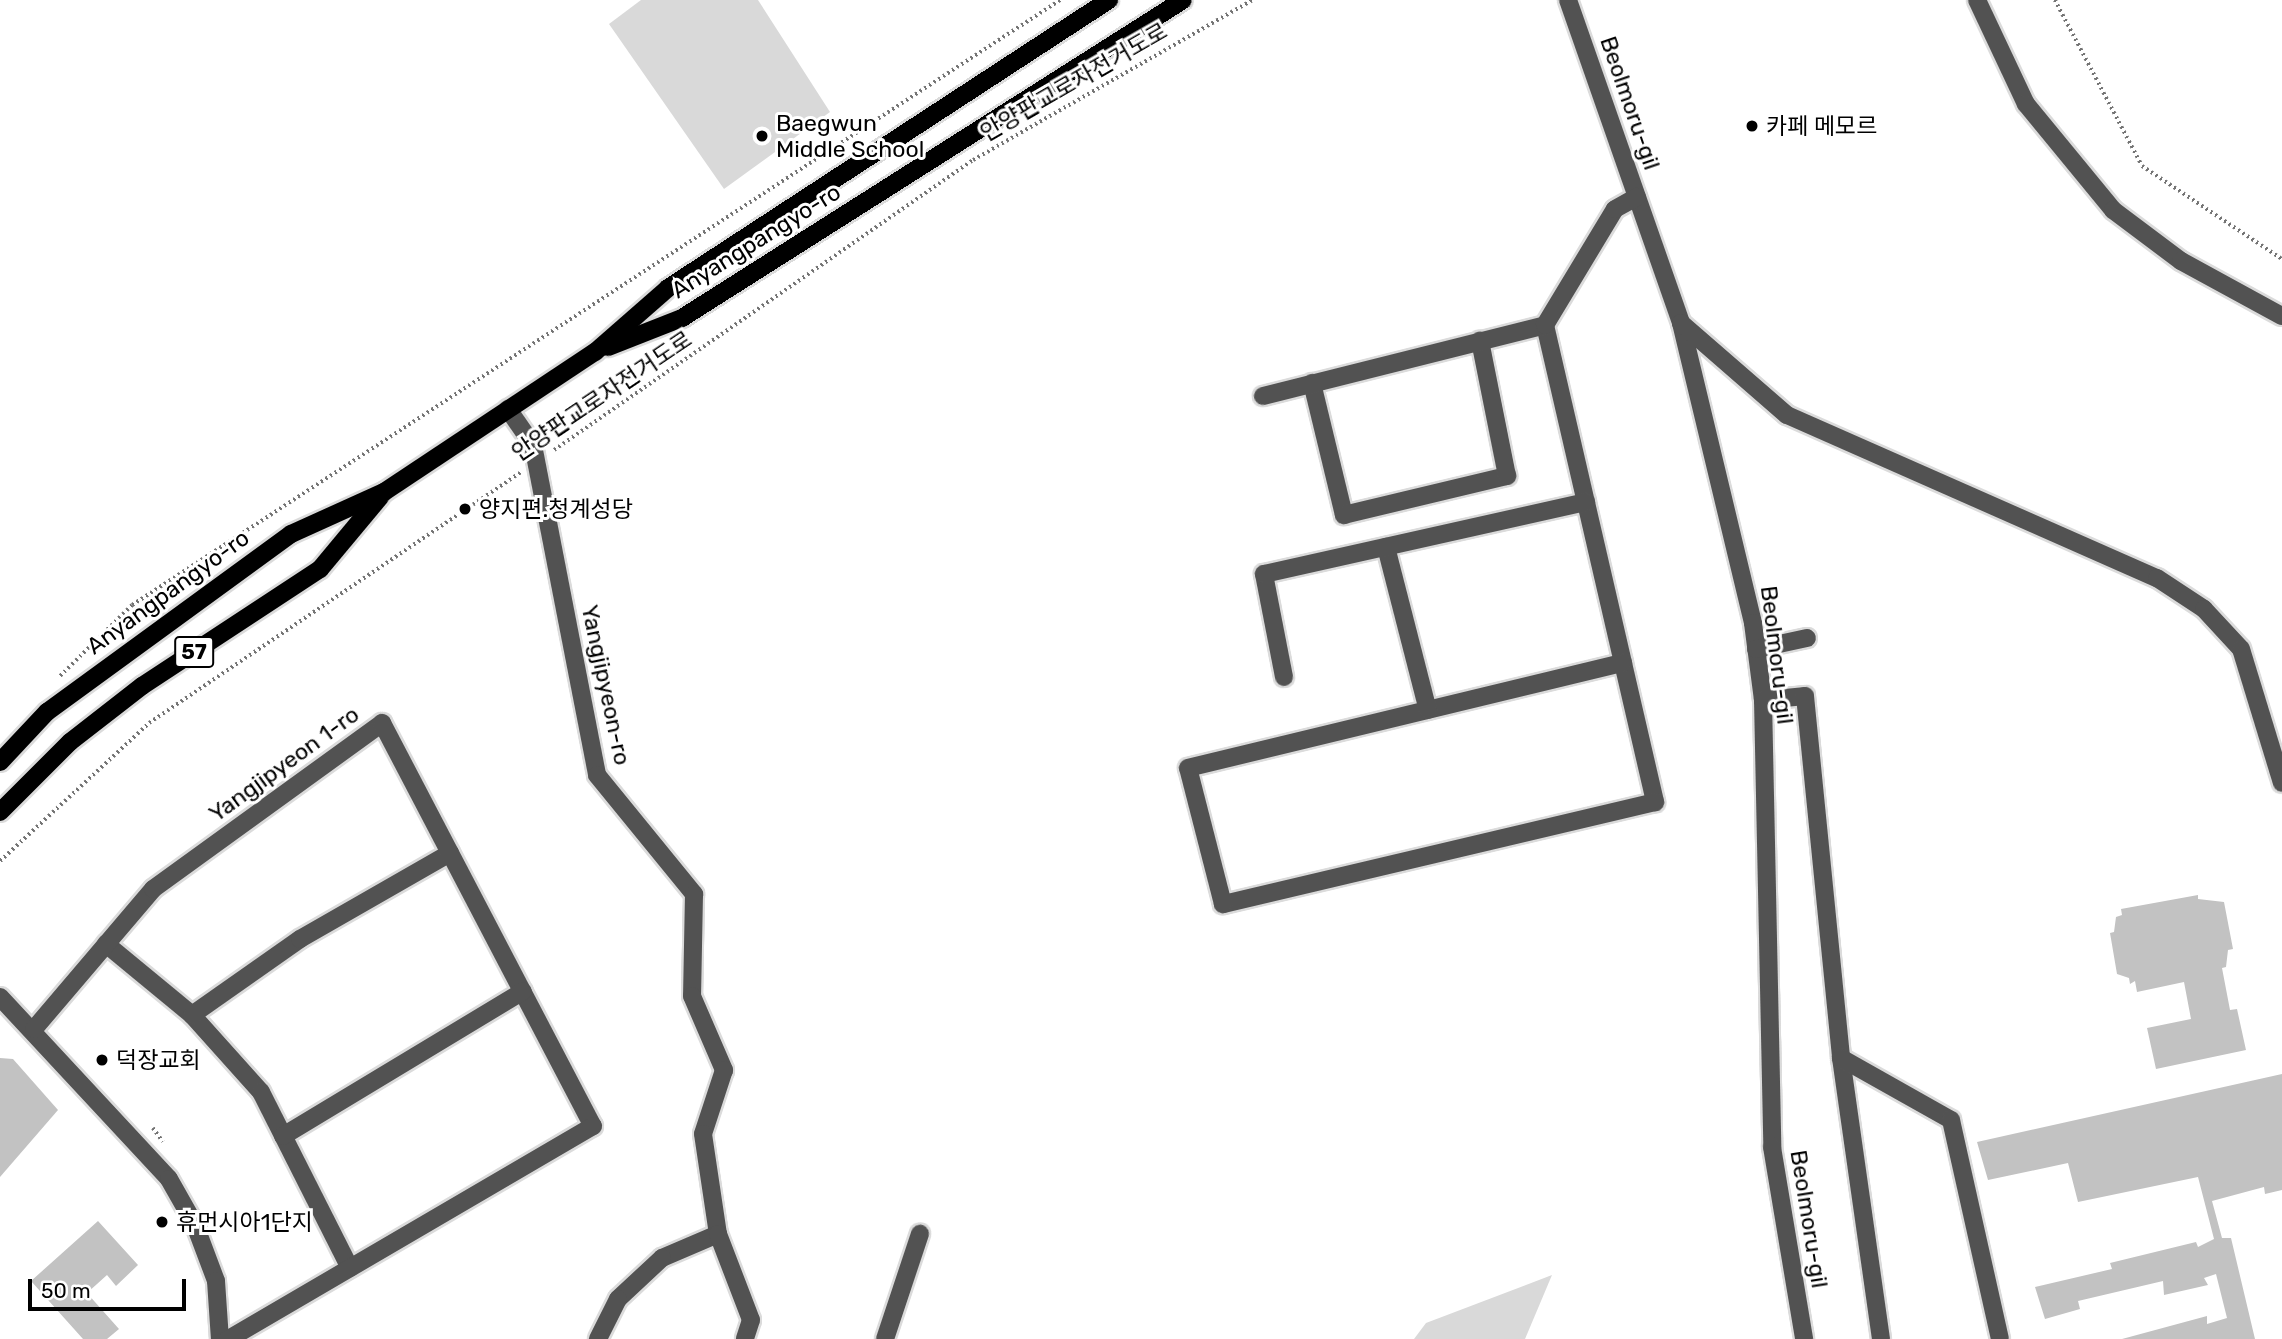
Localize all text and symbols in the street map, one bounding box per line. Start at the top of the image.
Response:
street label: 안양판교로자전거도로 [975,17,1173,147]
street label: Beolmoru-gil [1594,33,1666,173]
place label: Baegwun Middle School [776,109,924,163]
place label: 카페 메모르 [1766,112,1877,140]
marker: 카페 메모르 [1744,118,1760,134]
marker: Baegwun Middle School [754,128,770,144]
street label: Anyangpangyo-ro [666,178,846,304]
street label: 안양판교로자전거도로 [507,325,697,467]
place label: 양지편.청계성당 [479,495,633,523]
marker: 양지편.청계성당 [457,501,473,517]
street label: Anyangpangyo-ro [81,524,255,660]
street label: Beolmoru-gil [1755,584,1799,726]
street label: Yangjipyeon-ro [576,602,636,768]
road number: 57 [173,634,215,670]
street label: Yangjipyeon 1-ro [204,700,364,828]
place label: 덕장교회 [116,1046,201,1074]
marker: 덕장교회 [94,1052,110,1068]
street label: Beolmoru-gil [1784,1148,1834,1290]
place label: 휴먼시아1단지 [176,1208,313,1236]
marker: 휴먼시아1단지 [154,1214,170,1230]
scale bar [32,1266,189,1310]
text: 50 m [41,1278,91,1303]

